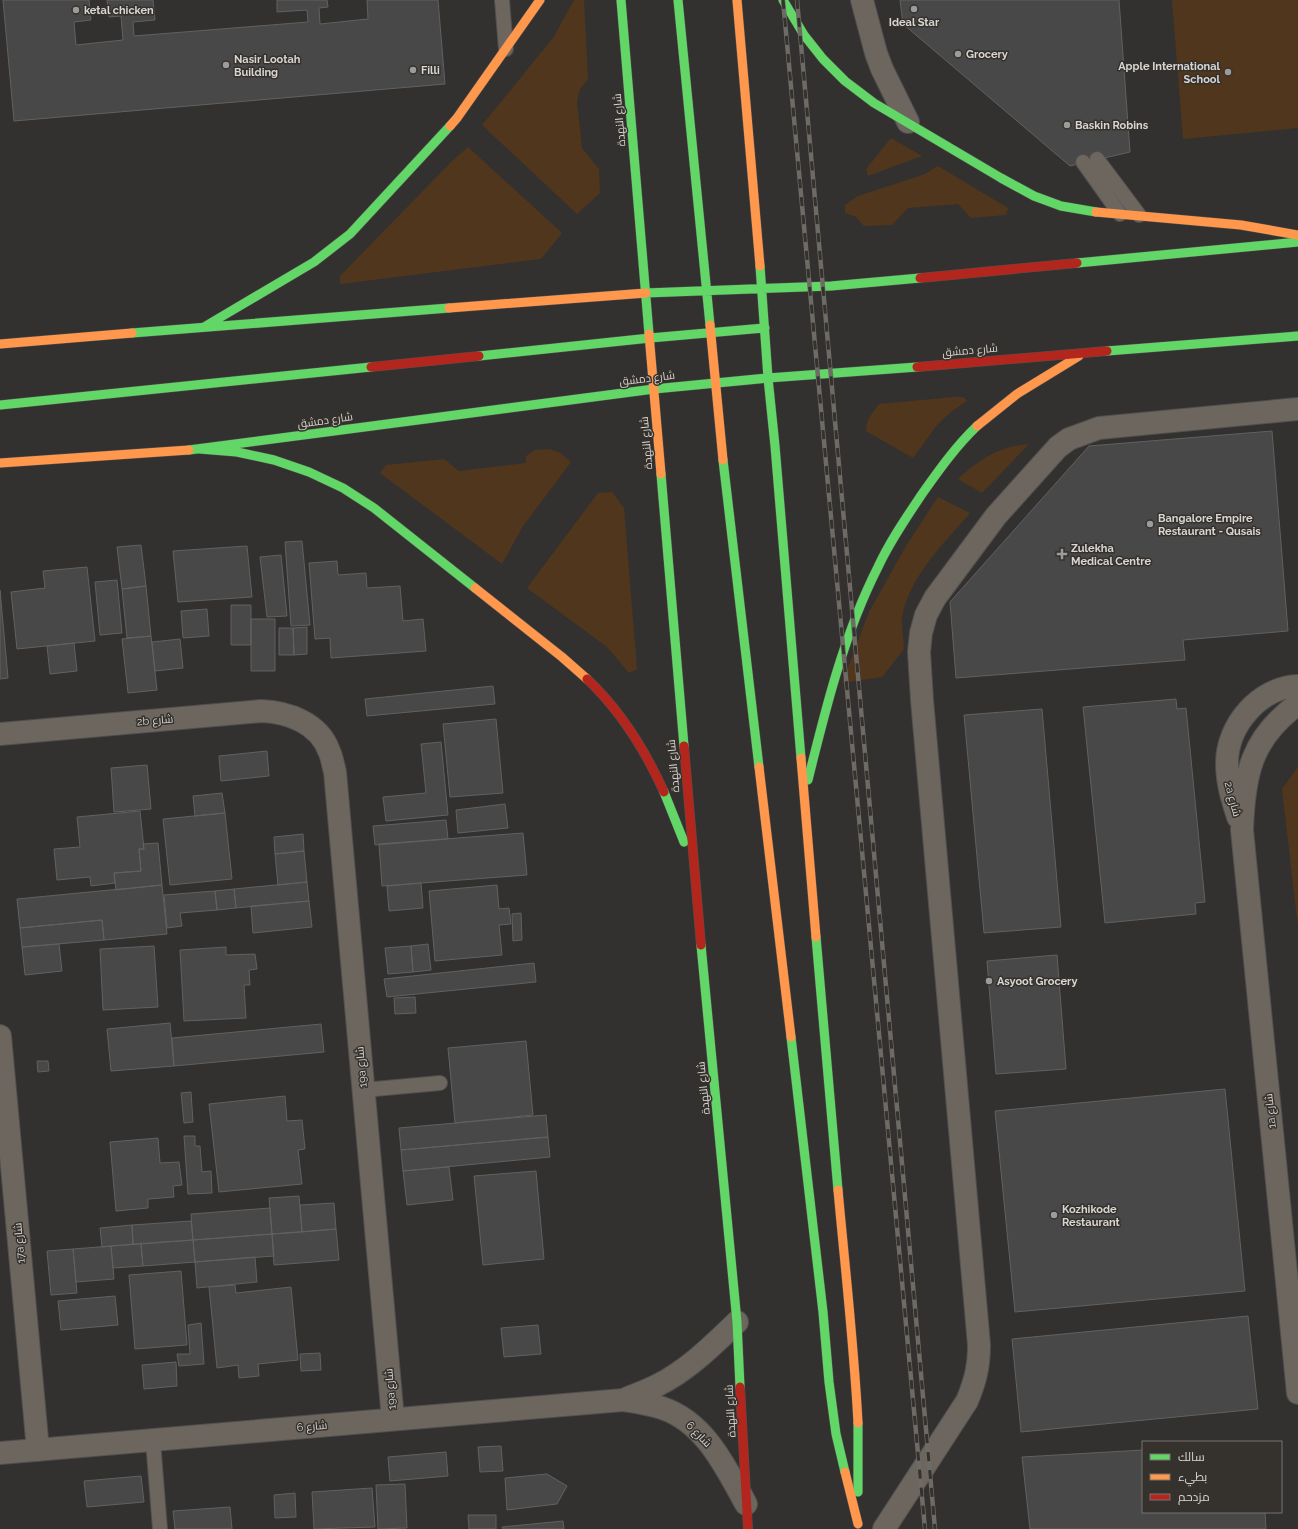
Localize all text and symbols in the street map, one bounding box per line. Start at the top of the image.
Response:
place label: ketal chicken [84,4,154,17]
marker: Ideal Star [909,4,919,14]
marker: ketal chicken [71,5,81,15]
place label: Ideal Star [889,16,940,29]
place label: Grocery [966,48,1008,61]
marker: Grocery [953,49,963,59]
place label: Nasir Lootah Building [234,53,301,79]
marker: Nasir Lootah Building [221,60,231,70]
place label: Apple International School [1118,60,1221,86]
place label: Filli [421,64,440,77]
marker: Filli [408,65,418,75]
marker: Apple International School [1223,67,1233,77]
street label: شارع النهدة [611,93,629,147]
place label: Baskin Robins [1075,119,1149,132]
marker: Baskin Robins [1062,120,1072,130]
street label: شارع دمشق [942,342,998,360]
street label: شارع دمشق [619,369,676,389]
street label: شارع دمشق [297,410,354,432]
street label: شارع النهدة [638,416,656,470]
place label: Bangalore Empire Restaurant - Qusais [1158,512,1261,538]
marker: Bangalore Empire Restaurant - Qusais [1145,519,1155,529]
place label: Zulekha Medical Centre [1071,542,1151,568]
marker: Zulekha Medical Centre [1056,548,1068,560]
street label: 2b شارع [136,712,174,730]
street label: شارع النهدة [665,739,683,793]
street label: 2a شارع [1221,780,1243,818]
place label: Asyoot Grocery [997,975,1077,988]
marker: Asyoot Grocery [984,976,994,986]
street label: 19a شارع [353,1046,371,1088]
street label: شارع النهدة [694,1061,714,1115]
street label: 1a شارع [1262,1093,1280,1129]
place label: Kozhikode Restaurant [1062,1203,1121,1229]
marker: Kozhikode Restaurant [1049,1210,1059,1220]
street label: 17a شارع [11,1222,29,1264]
street label: 19a شارع [382,1368,400,1410]
street label: شارع النهدة [723,1384,739,1438]
street label: شارع 6 [296,1419,328,1435]
street label: شارع 6 [683,1419,714,1451]
legend [1142,1441,1282,1513]
text: سالك [1178,1450,1205,1464]
text: بطيء [1178,1470,1207,1487]
text: مزدحم [1178,1490,1210,1505]

